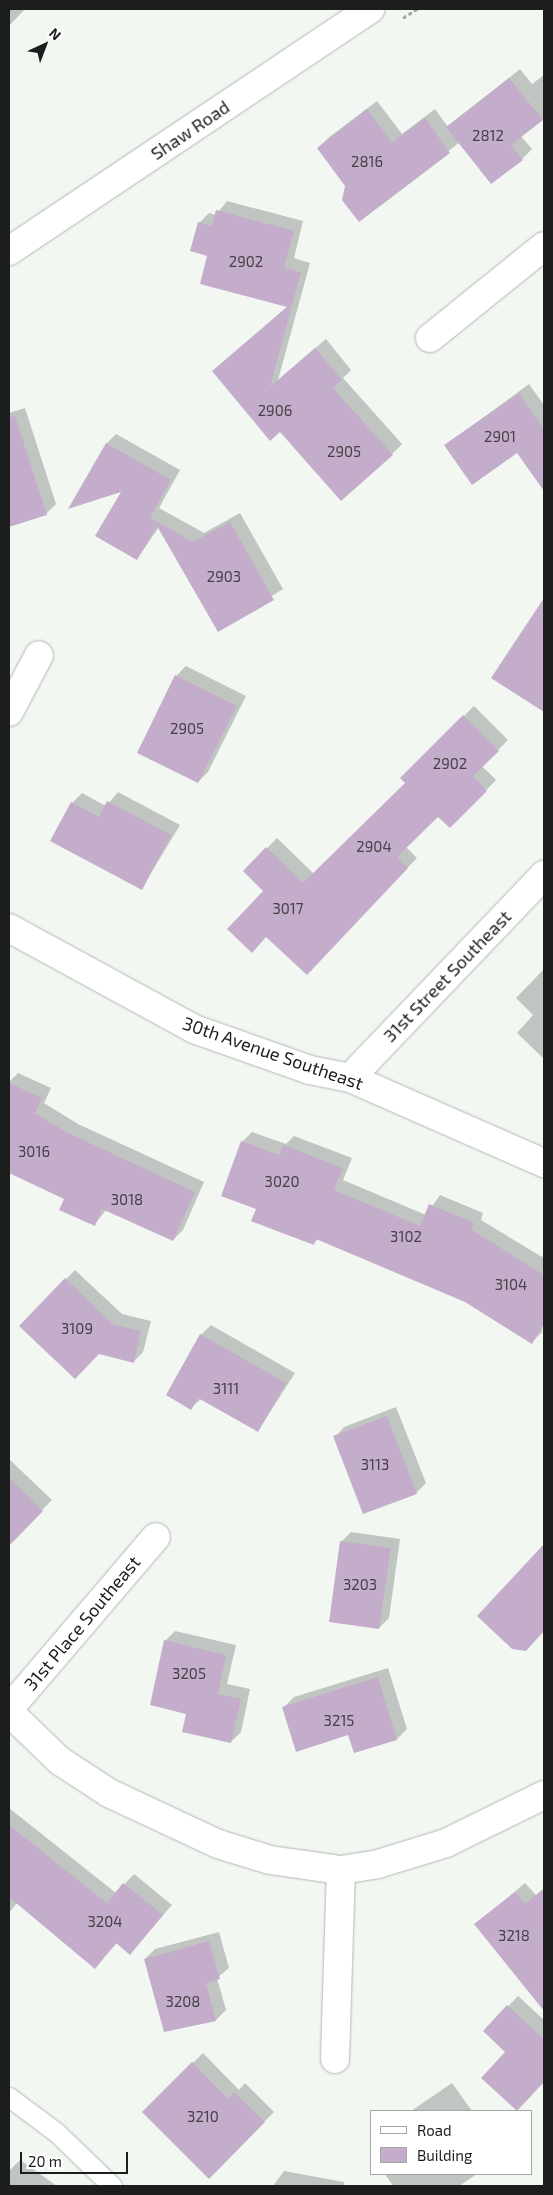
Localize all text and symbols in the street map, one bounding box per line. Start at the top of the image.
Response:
north arrow [20,20,70,70]
text: N [46,24,65,43]
street label: Shaw Road [146,96,234,164]
house number: 2812 [472,127,504,145]
house number: 2816 [351,153,383,171]
house number: 2902 [229,253,263,271]
house number: 2906 [258,402,292,420]
house number: 2901 [484,428,516,446]
house number: 2905 [327,443,361,461]
house number: 2903 [207,568,241,586]
house number: 2905 [170,720,204,738]
house number: 2902 [433,755,467,773]
house number: 2904 [356,838,392,856]
house number: 3017 [272,900,304,918]
street label: 31st Street Southeast [379,906,515,1046]
street label: 30th Avenue Southeast [180,1012,366,1094]
house number: 3016 [18,1143,50,1161]
house number: 3020 [265,1173,299,1191]
house number: 3018 [111,1191,143,1209]
house number: 3102 [390,1228,422,1246]
house number: 3104 [495,1276,527,1294]
house number: 3109 [61,1320,93,1338]
house number: 3111 [213,1380,239,1398]
house number: 3113 [361,1456,389,1474]
street label: 31st Place Southeast [19,1551,145,1695]
house number: 3203 [343,1576,377,1594]
house number: 3205 [172,1665,206,1683]
house number: 3215 [324,1712,354,1730]
house number: 3204 [87,1913,123,1931]
house number: 3218 [498,1927,530,1945]
house number: 3208 [166,1993,200,2011]
house number: 3210 [187,2108,219,2126]
legend [370,2110,533,2175]
text: Road [417,2121,452,2139]
scale bar [22,2142,130,2174]
text: Building [417,2146,472,2164]
text: 20 m [28,2152,62,2170]

